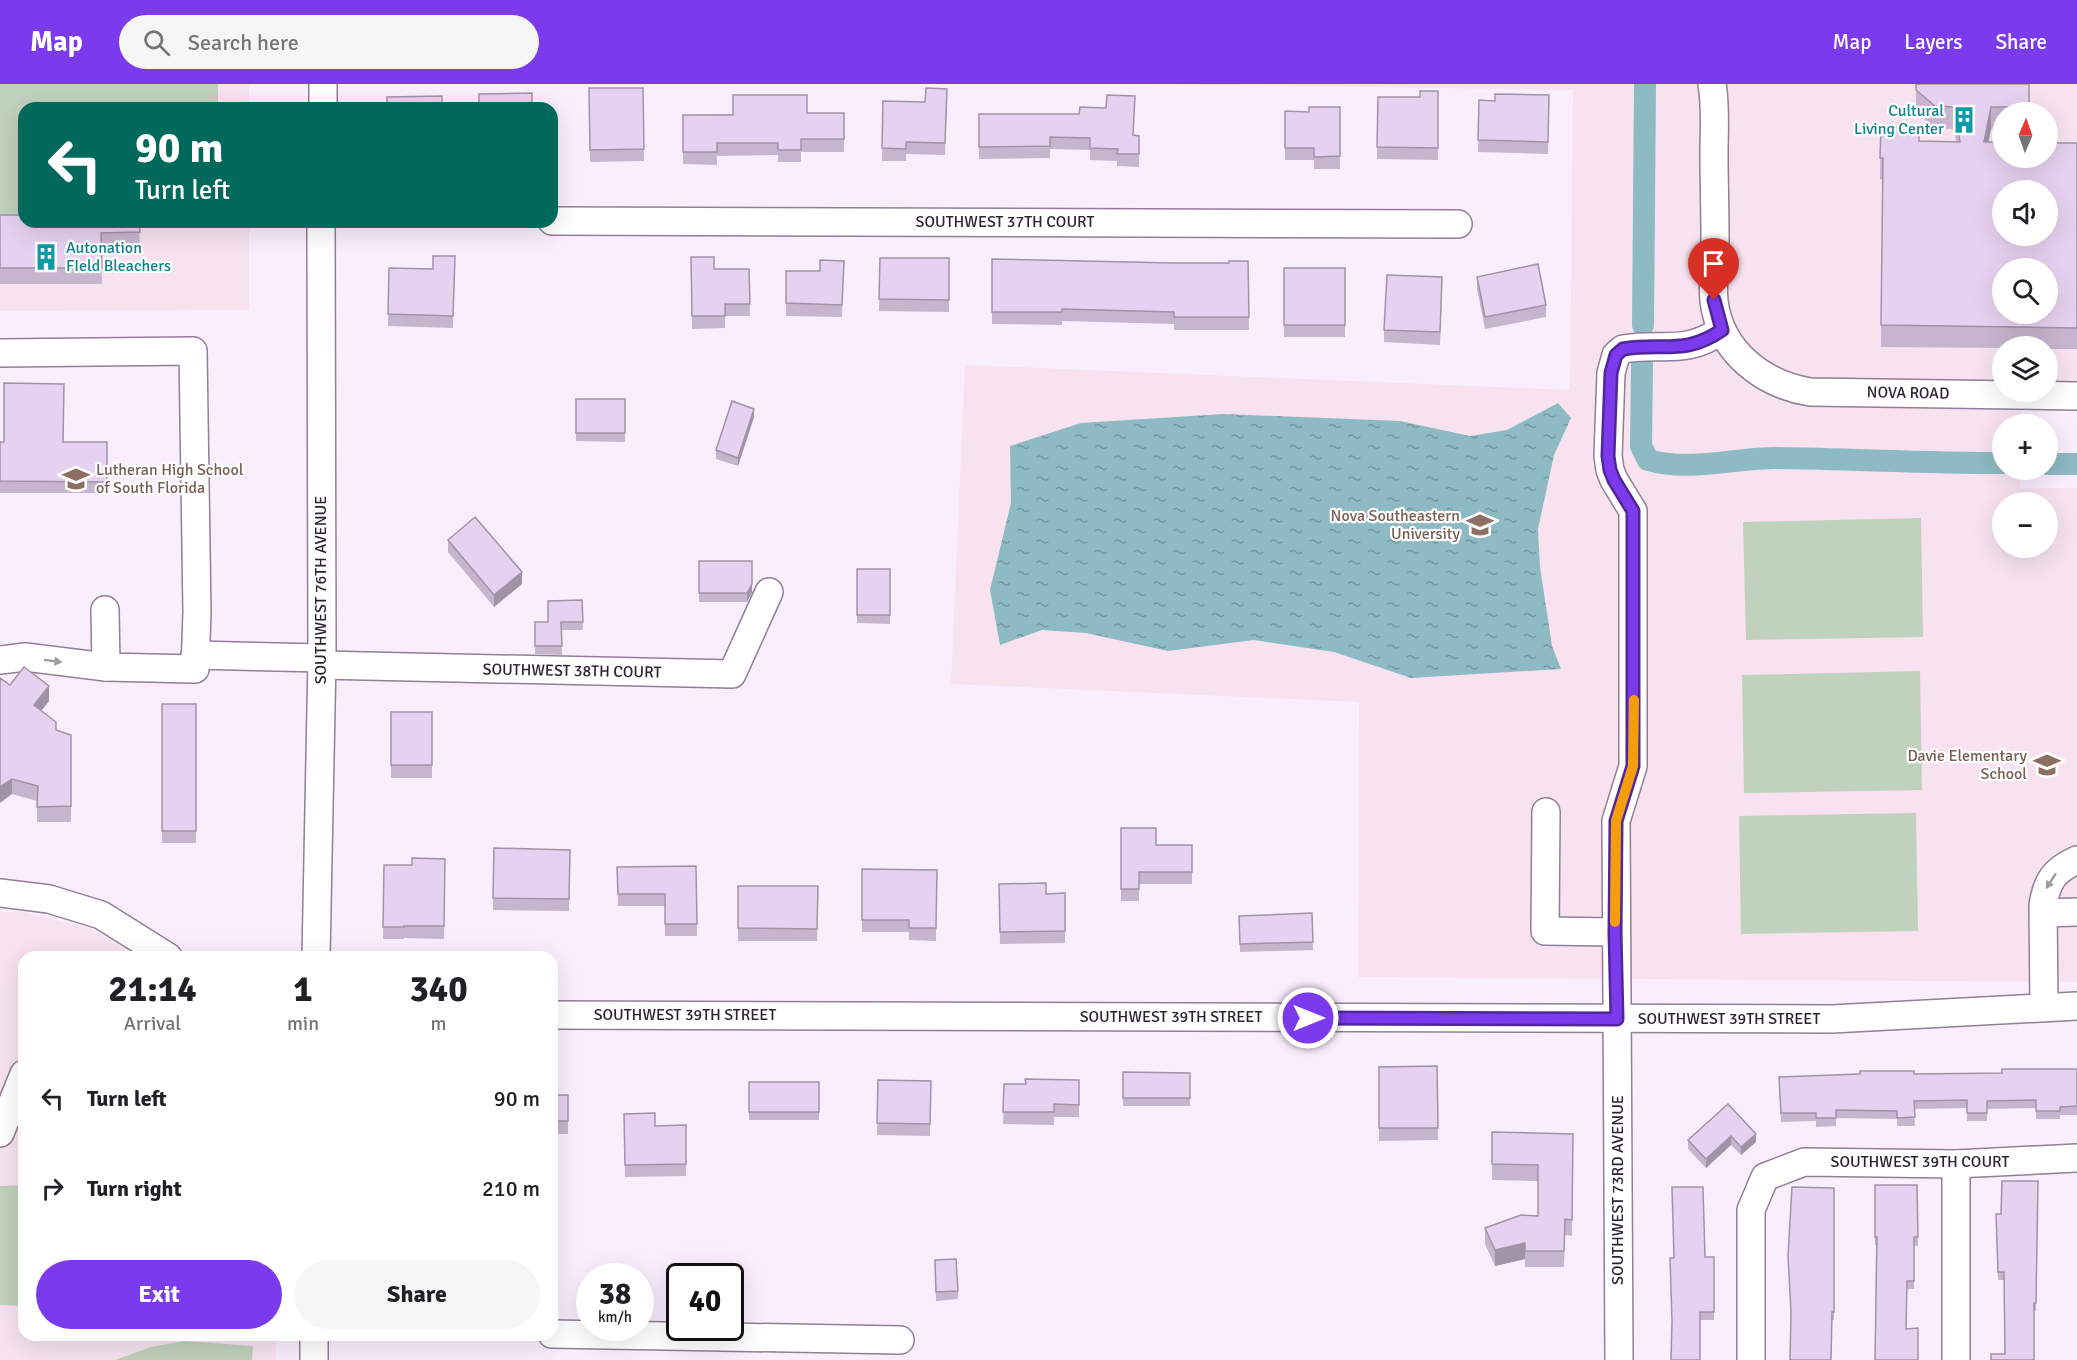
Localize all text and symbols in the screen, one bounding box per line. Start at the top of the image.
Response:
search box [119,15,539,69]
text: Map [30,25,83,59]
icon: search [140,26,173,59]
text: Search here [188,29,299,56]
text: Map [1833,29,1871,55]
text: Layers [1904,29,1962,55]
text: Share [1995,29,2047,55]
place label: Cultural Living Center [1854,101,1944,139]
north arrow [1992,102,2058,168]
map controls [1992,102,2058,558]
building icon: Cultural Living Center [1949,105,1979,135]
text: 90 m [135,123,224,174]
icon: left [36,126,114,204]
text: Turn left [135,174,230,207]
button: sound [1992,180,2058,246]
street label: SOUTHWEST 37TH COURT [916,212,1094,232]
place label: Autonation FIeld Bleachers [66,238,171,276]
pin [1688,238,1739,300]
building icon: Autonation FIeld Bleachers [31,242,61,272]
icon: arrive [1697,247,1730,280]
button: search [1992,258,2058,324]
button: layers [1992,336,2058,402]
street label: NOVA ROAD [1866,382,1950,404]
button: + [1992,414,2058,480]
place label: Lutheran High School of South Florida [96,460,244,498]
school or university icon: Lutheran High School of South Florida [61,464,91,494]
button: − [1992,492,2058,558]
street label: SOUTHWEST 76TH AVENUE [311,496,331,684]
place label: Nova Southeastern University [1331,506,1461,544]
school or university icon: Nova Southeastern University [1465,510,1495,540]
one-way arrow [44,656,63,665]
street label: SOUTHWEST 38TH COURT [482,659,662,683]
place label: Davie Elementary School [1907,746,2028,784]
school or university icon: Davie Elementary School [2032,750,2062,780]
one-way arrow [2046,873,2057,889]
text: 21:14 [108,967,197,1012]
text: 1 [293,967,313,1012]
text: 340 [409,967,468,1012]
position arrow [1276,986,1340,1050]
street label: SOUTHWEST 39TH STREET [594,1005,776,1025]
street label: SOUTHWEST 39TH STREET [1080,1007,1262,1027]
street label: SOUTHWEST 39TH STREET [1638,1009,1820,1029]
text: Arrival [124,1011,181,1036]
text: min [287,1011,319,1036]
text: m [431,1011,447,1036]
icon: left [36,1082,69,1115]
text: Turn left [87,1085,167,1112]
text: 90 m [494,1085,540,1112]
street label: SOUTHWEST 73RD AVENUE [1608,1095,1628,1285]
street label: SOUTHWEST 39TH COURT [1831,1152,2009,1172]
icon: right [36,1172,69,1205]
text: Turn right [87,1175,182,1202]
text: 210 m [482,1175,540,1202]
button: Exit [36,1260,282,1329]
button: Share [294,1260,540,1329]
speed limit sign: 40 [666,1263,744,1341]
text: 38 [599,1276,631,1313]
text: km/h [598,1308,632,1326]

